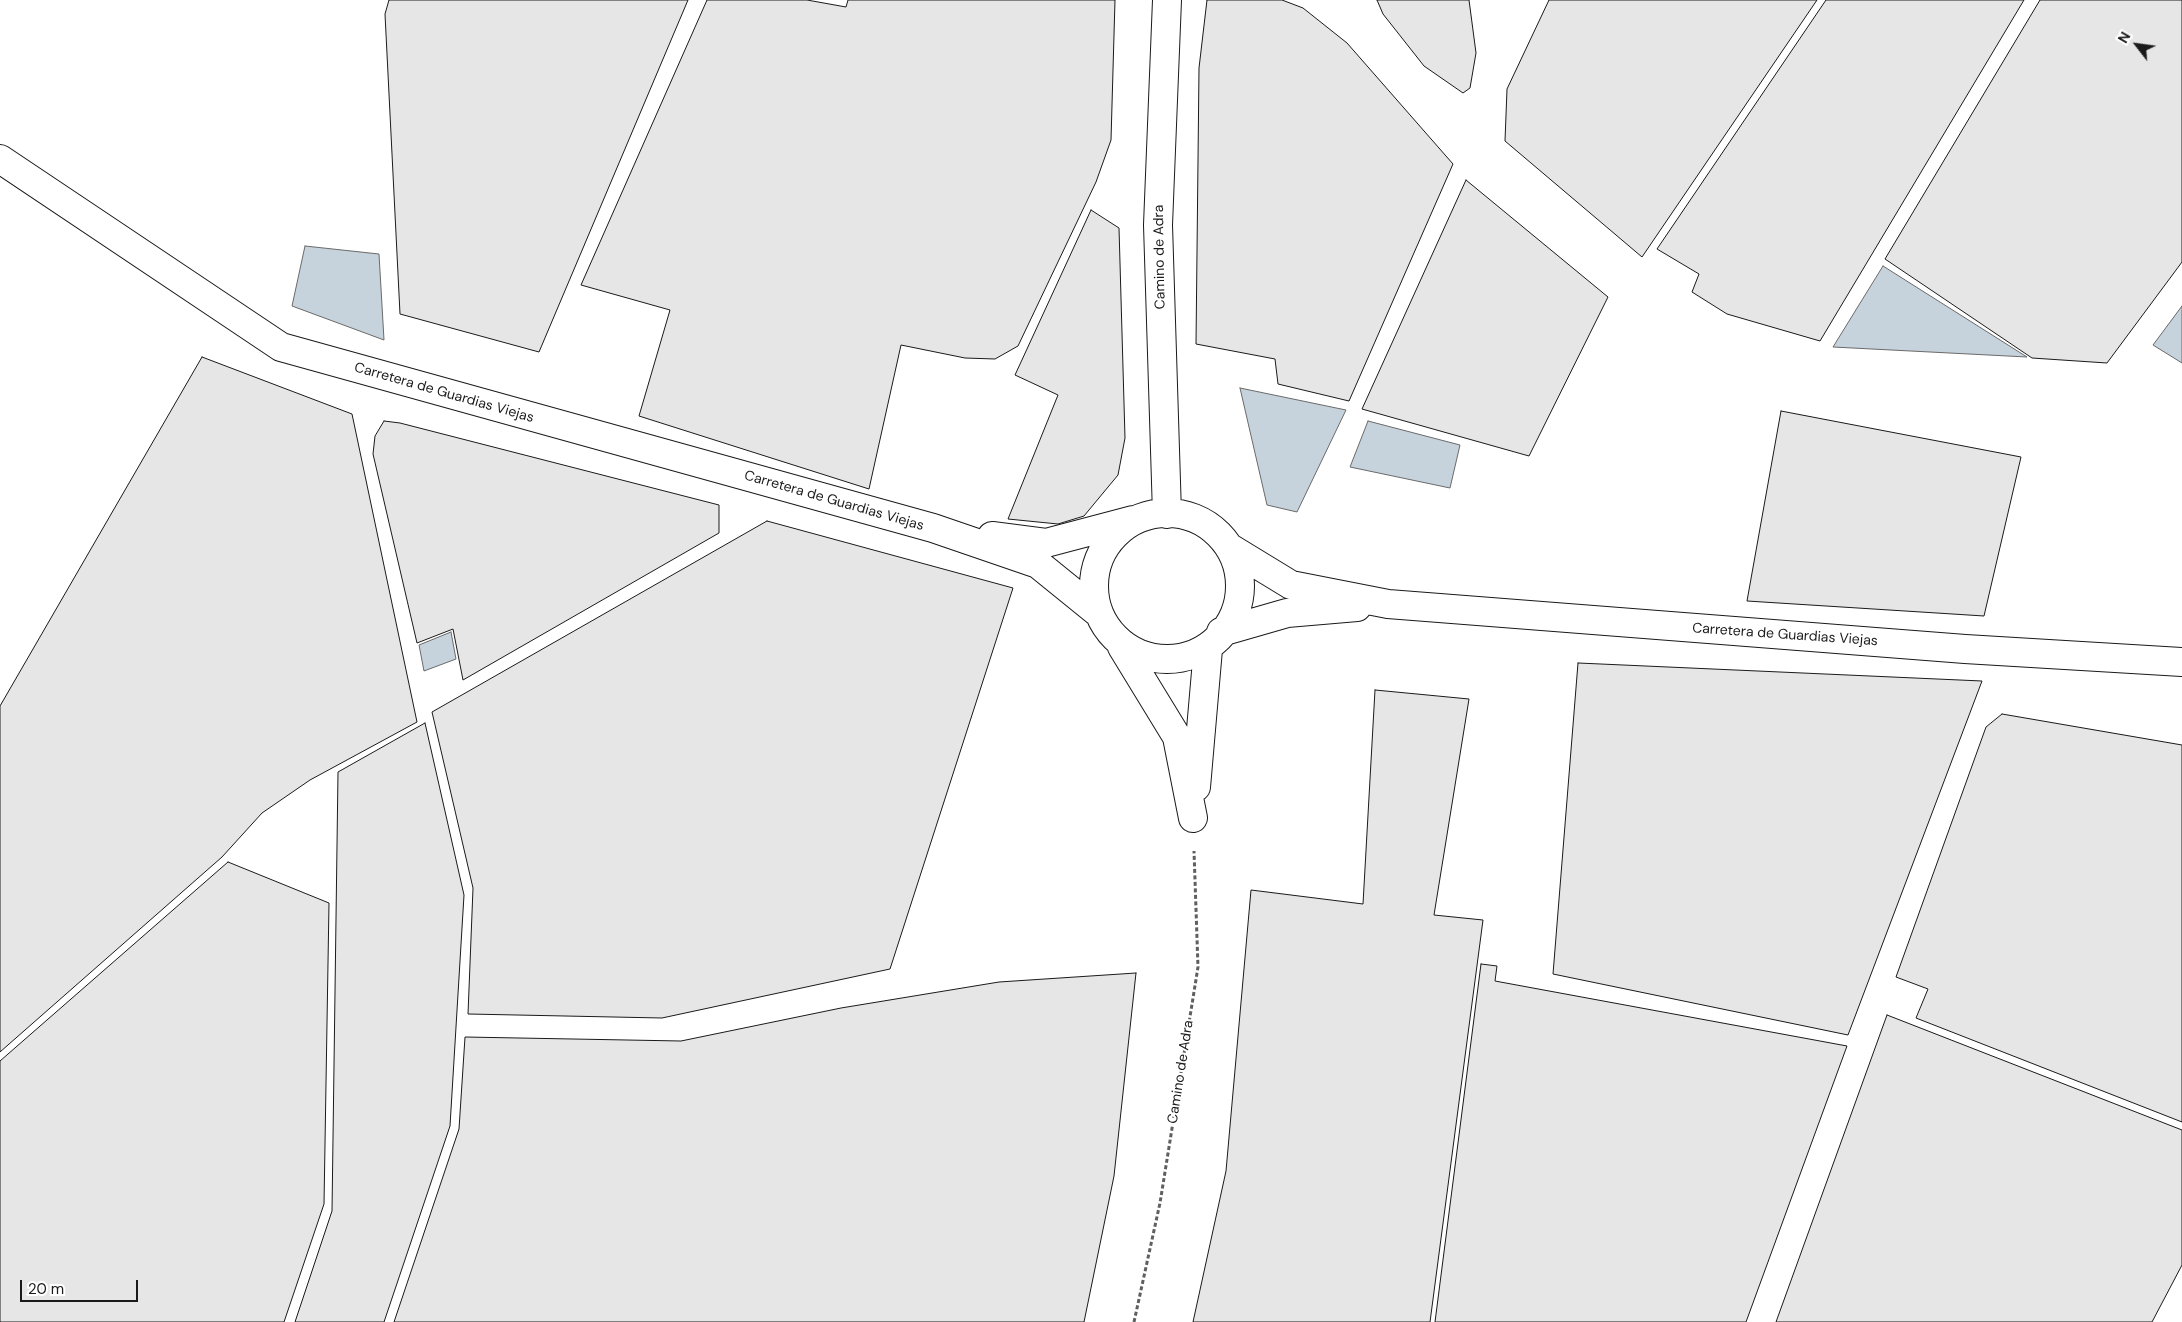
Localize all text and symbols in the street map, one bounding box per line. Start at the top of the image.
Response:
north arrow [2112,20,2162,70]
text: N [2114,29,2134,46]
street label: Camino de Adra [1151,205,1169,309]
street label: Carretera de Guardias Viejas [352,359,536,427]
street label: Carretera de Guardias Viejas [742,467,926,535]
street label: Carretera de Guardias Viejas [1692,620,1878,650]
street label: Camino de Adra [1165,1019,1197,1125]
scale bar [22,1270,140,1302]
text: 20 m [28,1279,64,1299]

